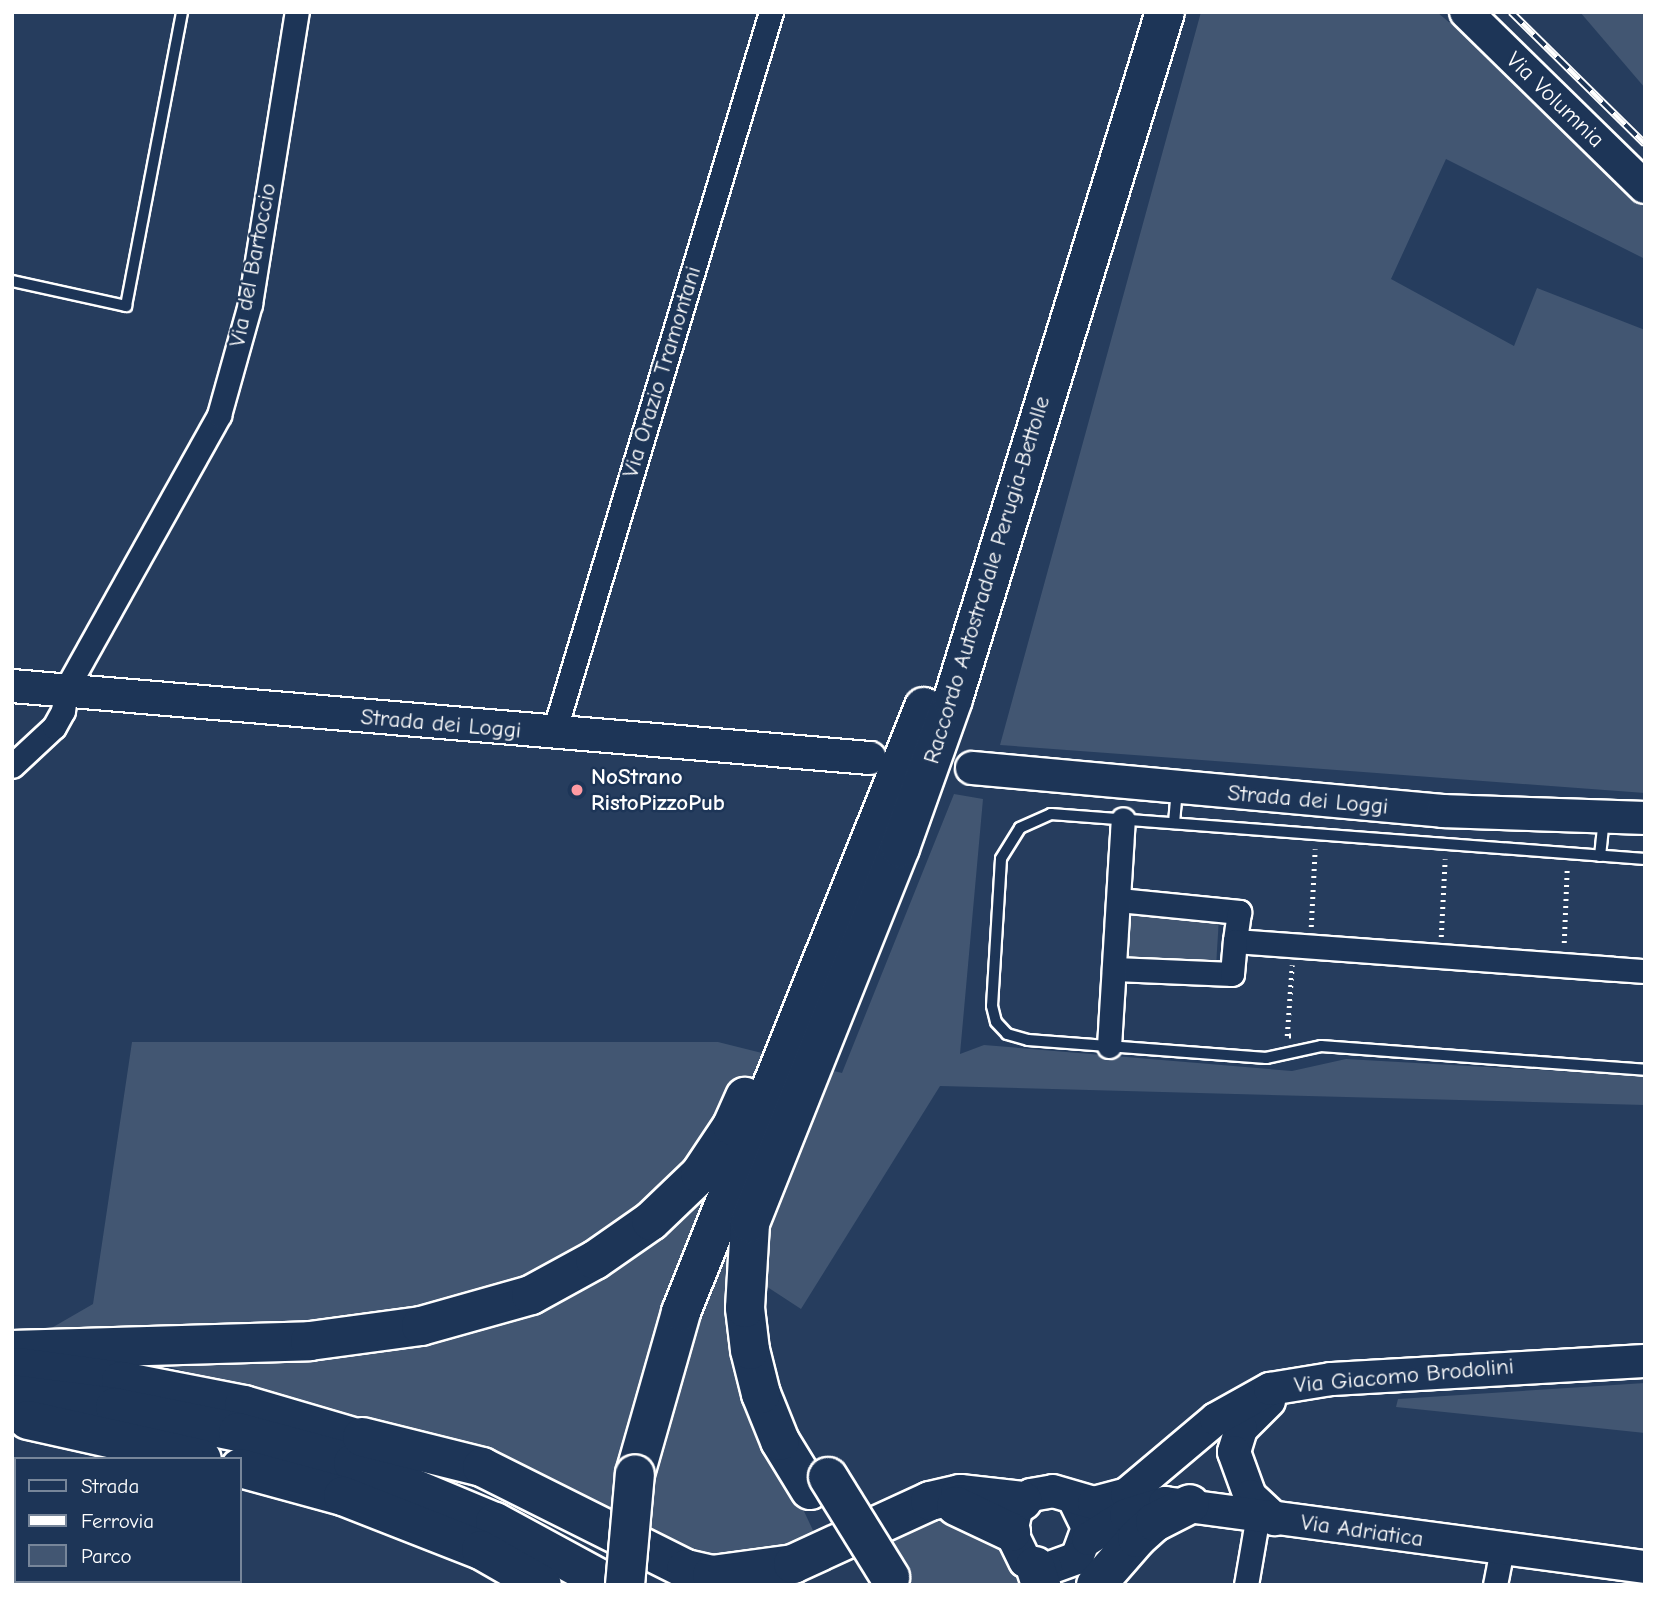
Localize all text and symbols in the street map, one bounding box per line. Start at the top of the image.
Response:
street label: Via Volumnia [1500,46,1610,154]
street label: Via del Bartoccio [224,181,282,349]
street label: Via Orazio Tramontani [617,263,707,481]
street label: Raccordo Autostradale Perugia-Bettolle [918,393,1056,767]
street label: Strada dei Loggi [360,703,522,745]
place label: NoStrano RistoPizzoPub [591,763,725,817]
street label: Strada dei Loggi [1227,779,1389,821]
marker: NoStrano RistoPizzoPub [569,782,585,798]
street label: Via Giacomo Brodolini [1293,1353,1515,1399]
legend [14,1457,242,1583]
text: Strada [81,1474,139,1498]
text: Ferrovia [81,1509,154,1533]
street label: Via Adriatica [1299,1509,1425,1553]
text: Parco [81,1544,132,1568]

